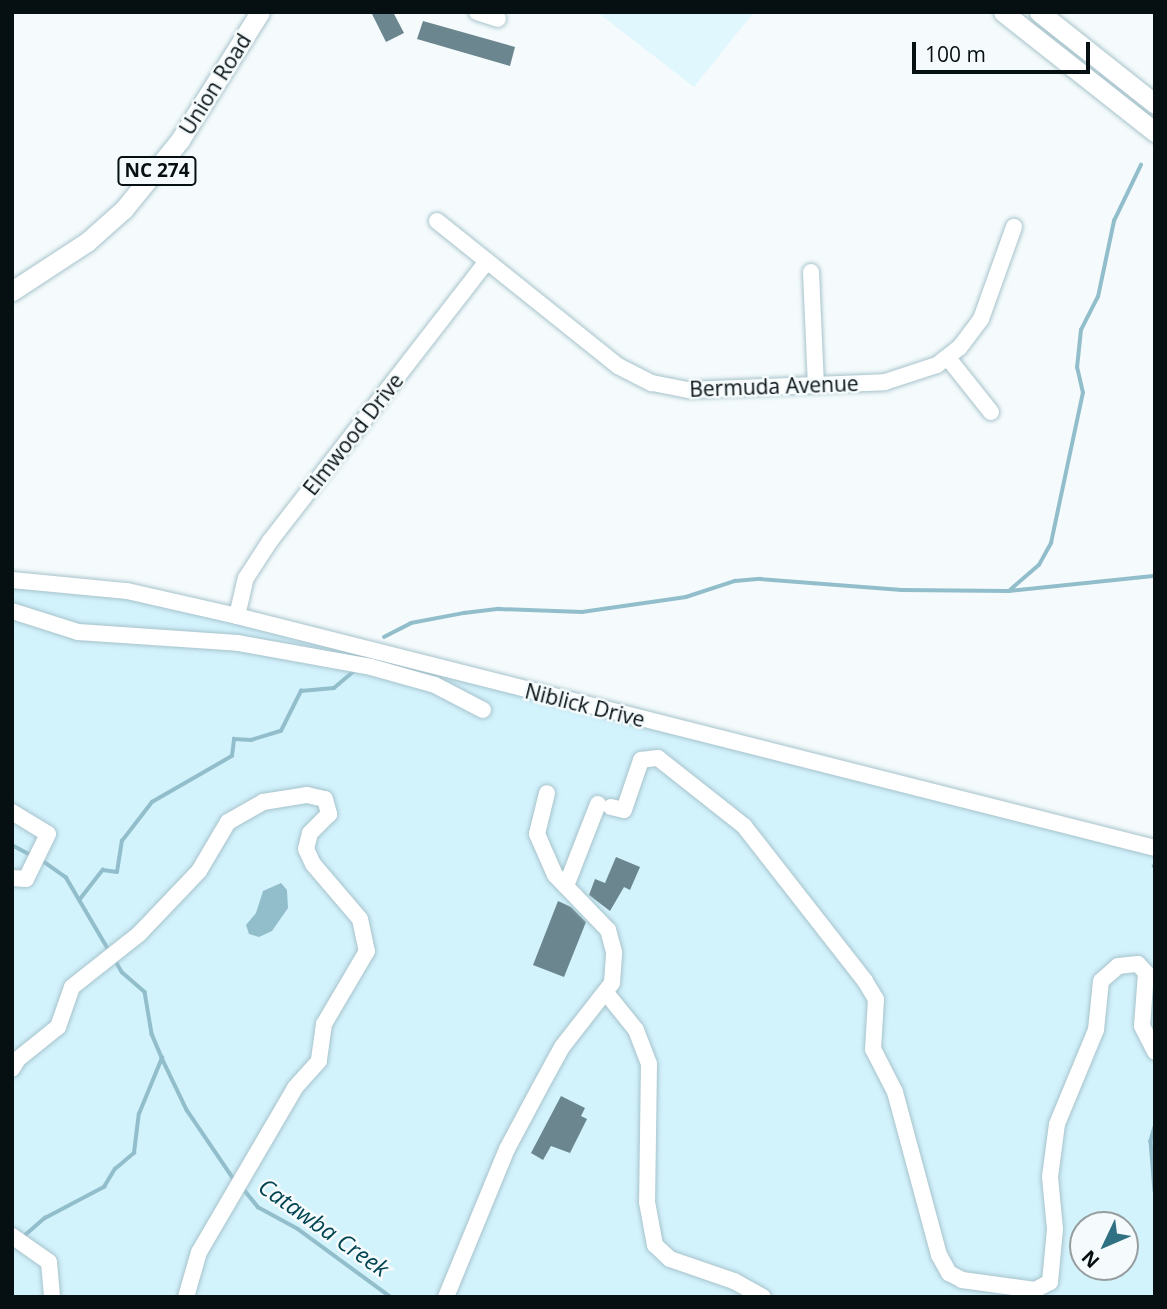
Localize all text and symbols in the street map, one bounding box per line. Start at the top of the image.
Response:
scale bar [915,28,1094,72]
street label: Union Road [174,29,256,139]
text: 100 m [925,40,986,68]
road number: NC 274 [117,155,197,186]
street label: Elmwood Drive [298,368,408,500]
street label: Bermuda Avenue [689,370,859,402]
street label: Niblick Drive [523,678,647,732]
water label: Catawba Creek [254,1172,394,1282]
north arrow [1069,1211,1139,1281]
text: N [1076,1245,1105,1274]

